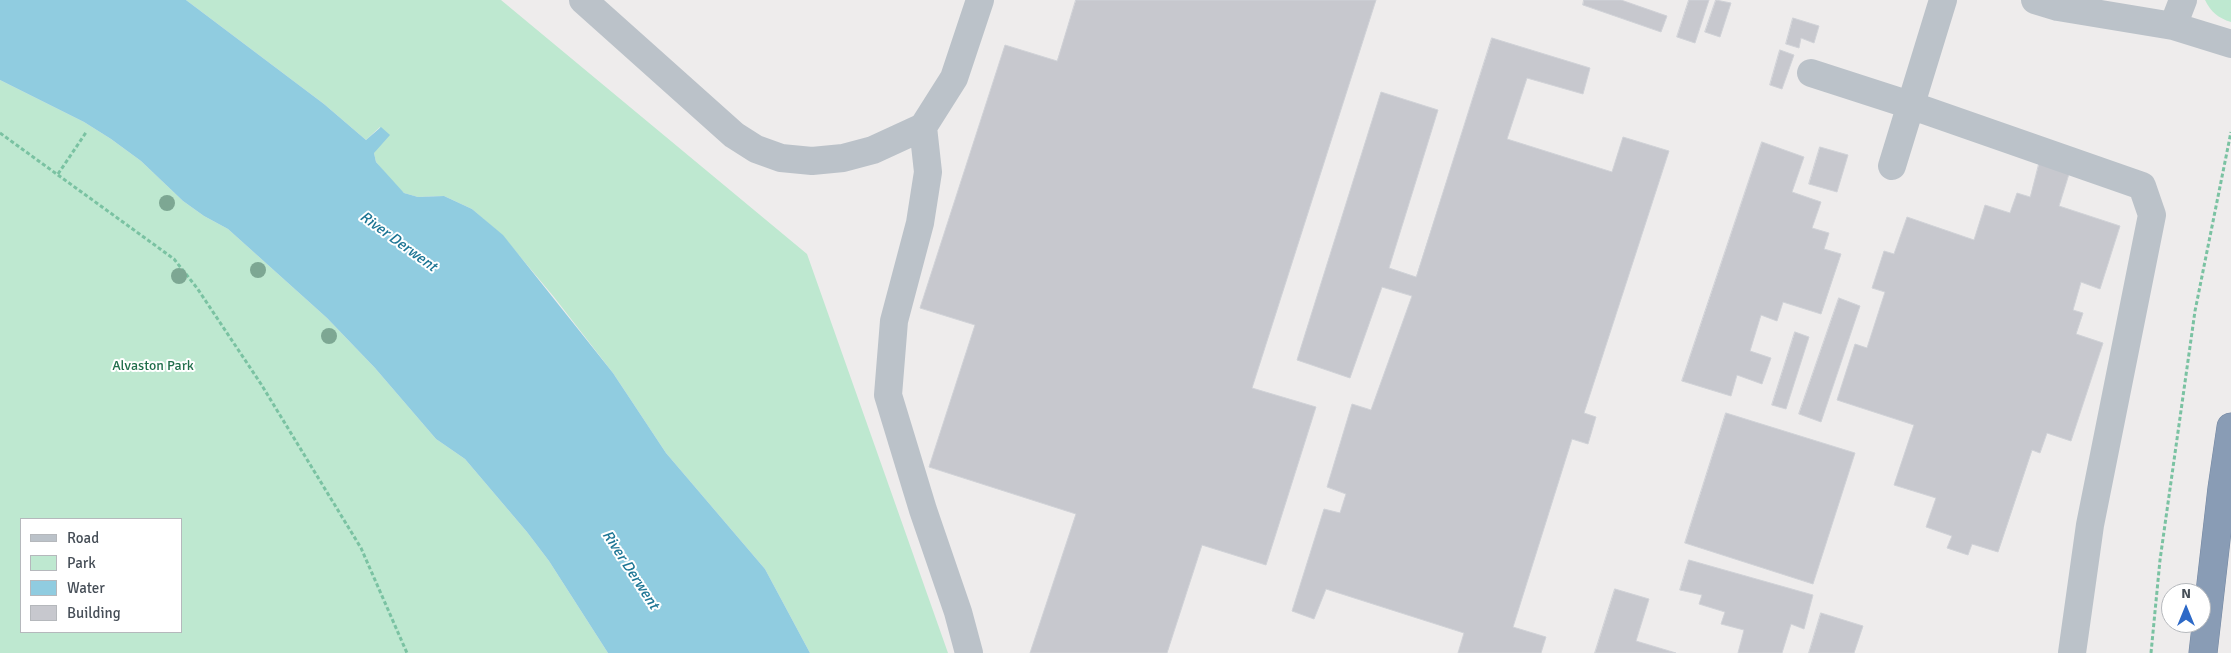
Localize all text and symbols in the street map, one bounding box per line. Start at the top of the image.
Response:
water label: River Derwent [356,208,440,276]
park label: Alvaston Park [112,358,194,374]
legend [20,518,182,633]
water label: River Derwent [598,527,662,613]
text: Road [67,529,99,547]
text: Park [67,554,96,572]
text: Water [67,579,105,597]
north arrow [2161,583,2211,633]
text: N [2181,585,2191,602]
text: Building [67,604,121,622]

